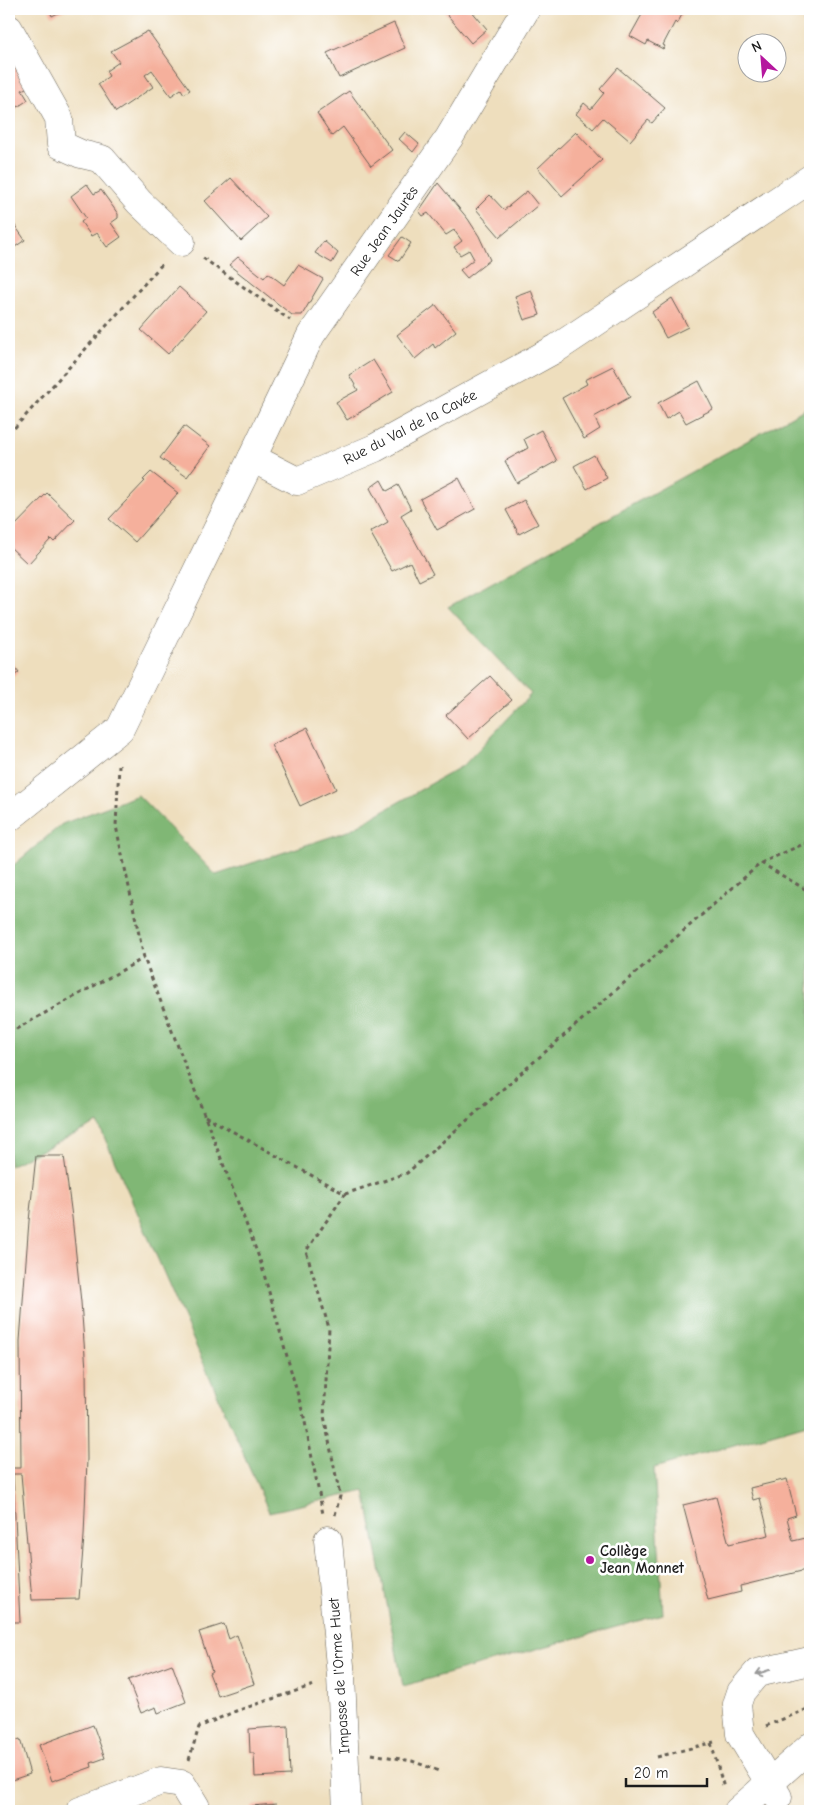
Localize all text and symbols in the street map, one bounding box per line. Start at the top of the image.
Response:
north arrow [736,32,786,82]
text: N [749,37,764,56]
street label: Rue Jean Jaurès [346,182,422,280]
street label: Rue du Val de la Cavée [340,385,480,468]
place label: Collège Jean Monnet [600,1542,685,1577]
marker: Collège Jean Monnet [584,1554,596,1566]
street label: Impasse de l'Orme Huet [325,1597,353,1755]
one-way arrow [755,1668,771,1678]
scale bar [626,1755,708,1787]
text: 20 m [634,1764,668,1782]

